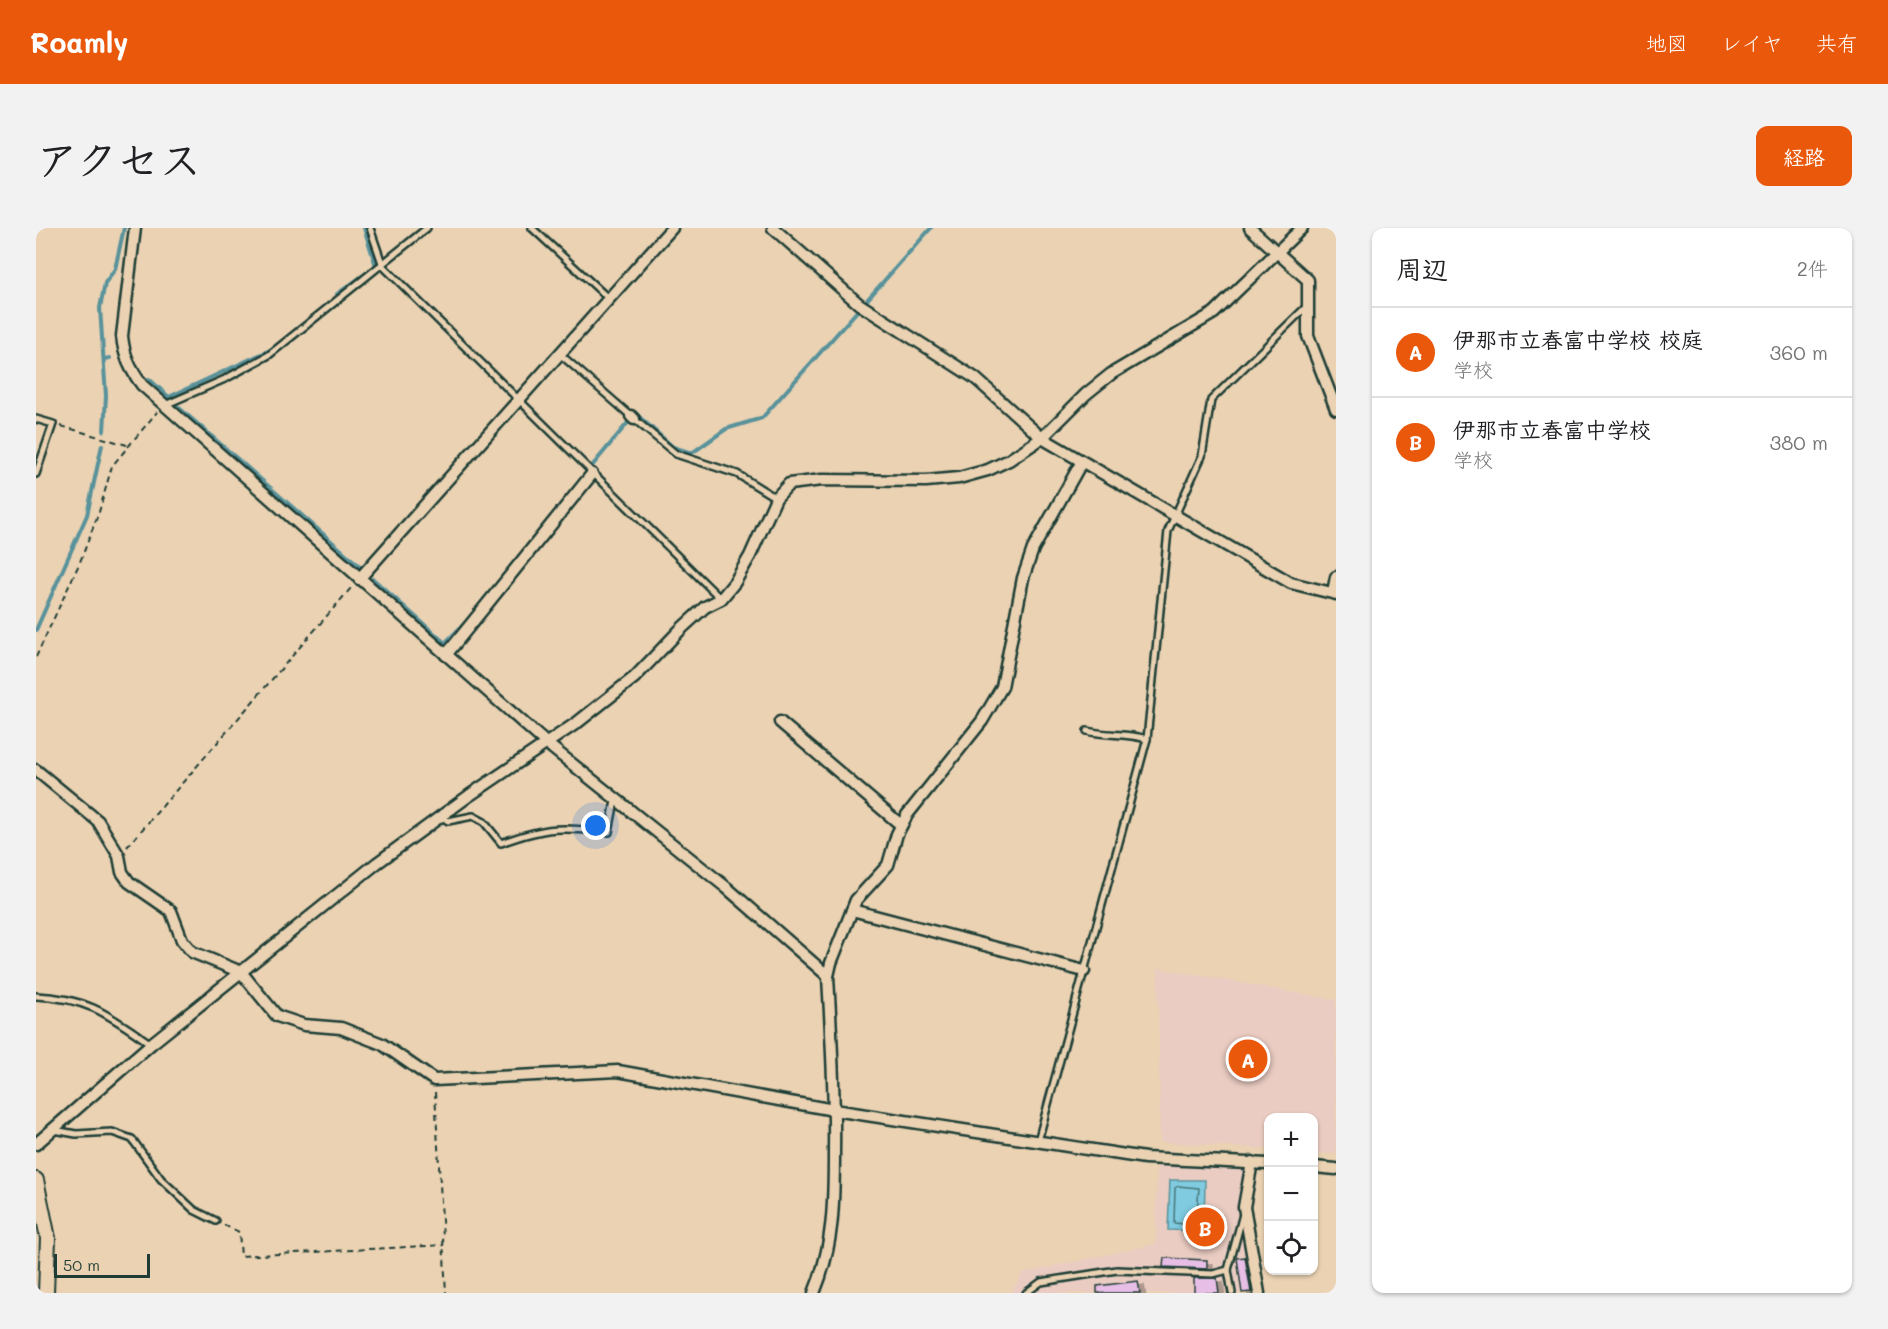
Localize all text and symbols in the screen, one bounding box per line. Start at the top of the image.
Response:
text: Roamly [30,24,129,60]
text: 地図 [1646,29,1688,56]
text: レイヤ [1721,29,1783,56]
text: 共有 [1816,29,1858,56]
button: 経路 [1756,126,1852,186]
text: アクセス [36,131,201,186]
text: 周辺 [1396,252,1448,286]
text: 2件 [1797,255,1828,281]
text: 伊那市立春富中学校 校庭 [1453,325,1703,354]
text: A [1409,339,1422,365]
text: 360 m [1770,339,1828,365]
text: 学校 [1453,356,1493,382]
text: 伊那市立春富中学校 [1453,415,1651,444]
text: B [1409,429,1422,455]
text: 380 m [1770,429,1828,455]
text: 学校 [1453,446,1493,472]
your location [581,811,610,840]
pin: A [1228,1036,1268,1082]
map controls [1264,1113,1318,1275]
button: + [1264,1113,1318,1167]
button: − [1264,1167,1318,1221]
pin: B [1186,1204,1224,1250]
button: locate [1264,1221,1318,1275]
scale bar [54,1251,150,1278]
text: 50 m [63,1254,100,1275]

